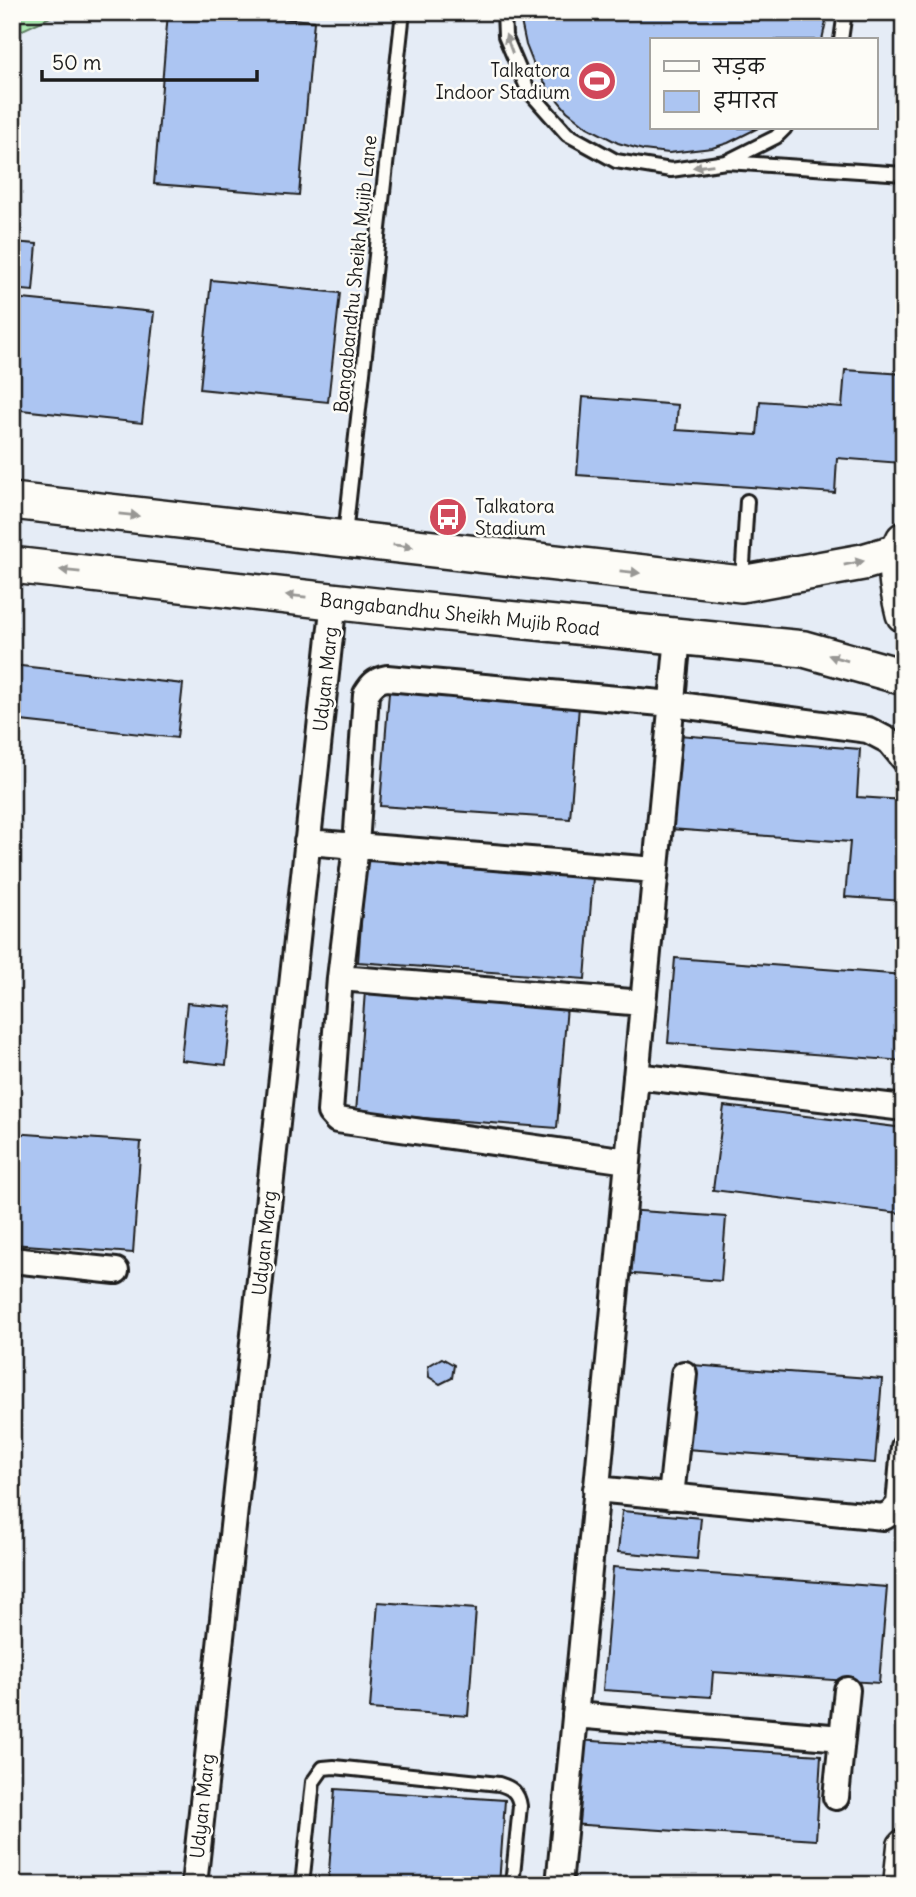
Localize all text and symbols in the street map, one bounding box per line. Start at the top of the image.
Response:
one-way arrow [504,34,515,55]
scale bar [42,38,257,82]
legend [650,38,878,130]
text: 50 m [52,49,101,76]
text: सड़क [712,53,766,80]
place label: Talkatora Indoor Stadium [435,58,570,104]
sports icon: Talkatora Indoor Stadium [576,60,618,102]
text: इमारत [713,87,779,114]
street label: Bangabandhu Sheikh Mujib Lane [328,134,382,414]
one-way arrow [692,160,714,171]
place label: Talkatora Stadium [475,494,555,540]
bus stop icon: Talkatora Stadium [427,496,469,538]
one-way arrow [118,509,140,520]
one-way arrow [393,540,415,551]
one-way arrow [843,558,865,569]
one-way arrow [59,566,81,577]
one-way arrow [619,566,641,577]
street label: Bangabandhu Sheikh Mujib Road [319,587,601,641]
one-way arrow [285,590,307,601]
street label: Udyan Marg [308,625,342,733]
one-way arrow [827,653,848,663]
street label: Udyan Marg [247,1189,281,1297]
street label: Udyan Marg [185,1752,219,1860]

